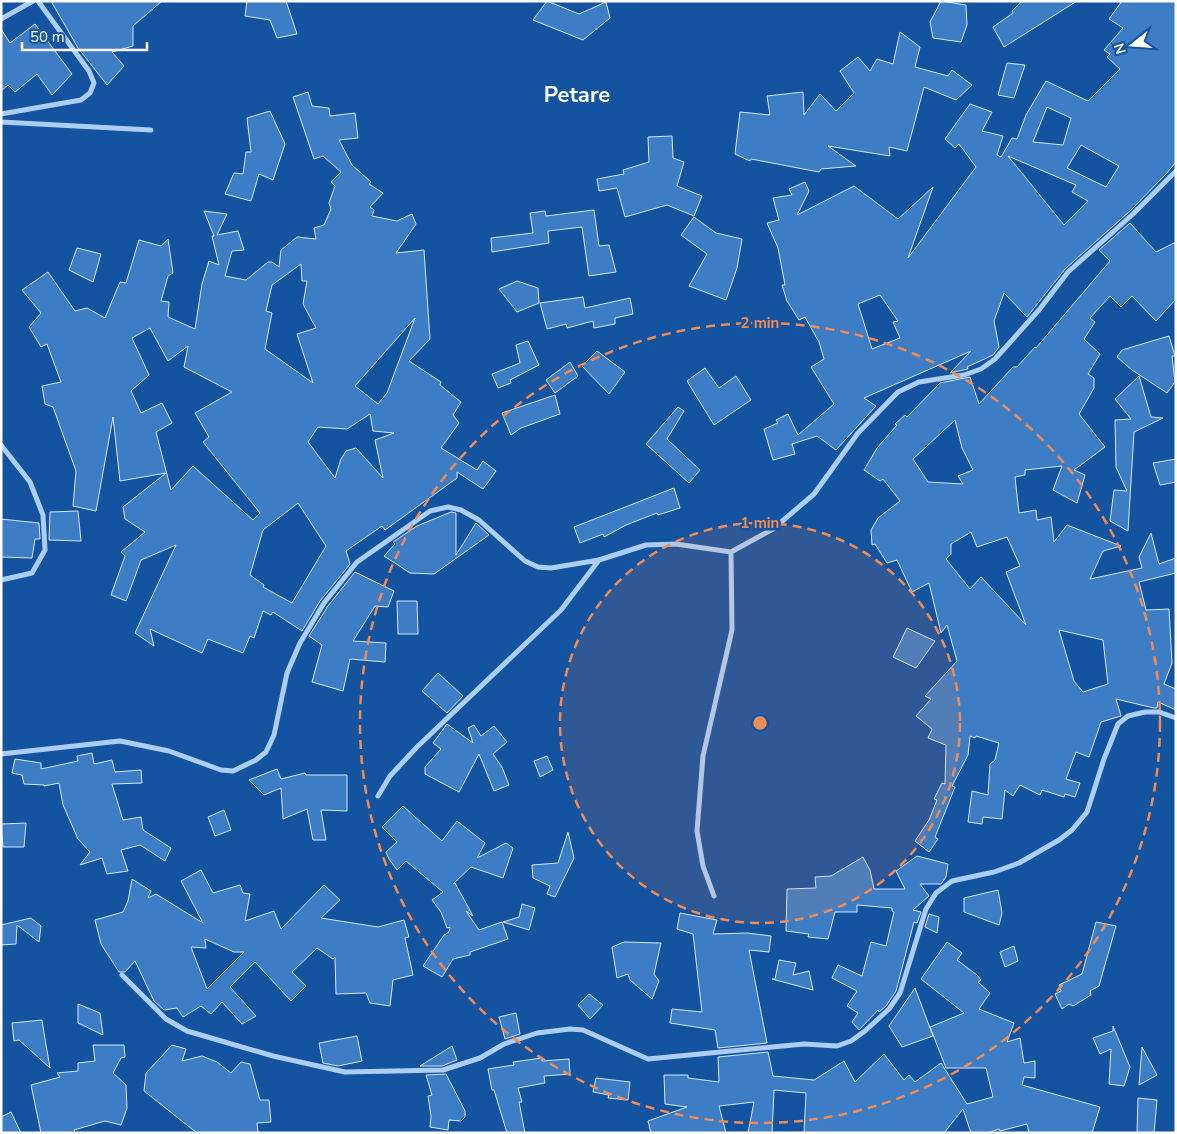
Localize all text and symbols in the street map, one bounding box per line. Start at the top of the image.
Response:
scale bar [22,20,148,52]
north arrow [1107,20,1157,70]
text: 50 m [30,27,65,47]
text: N [1109,41,1131,56]
district label: Petare [544,80,610,110]
text: 2 min [741,313,779,333]
text: 1 min [741,513,779,533]
centre of rings [751,714,769,732]

